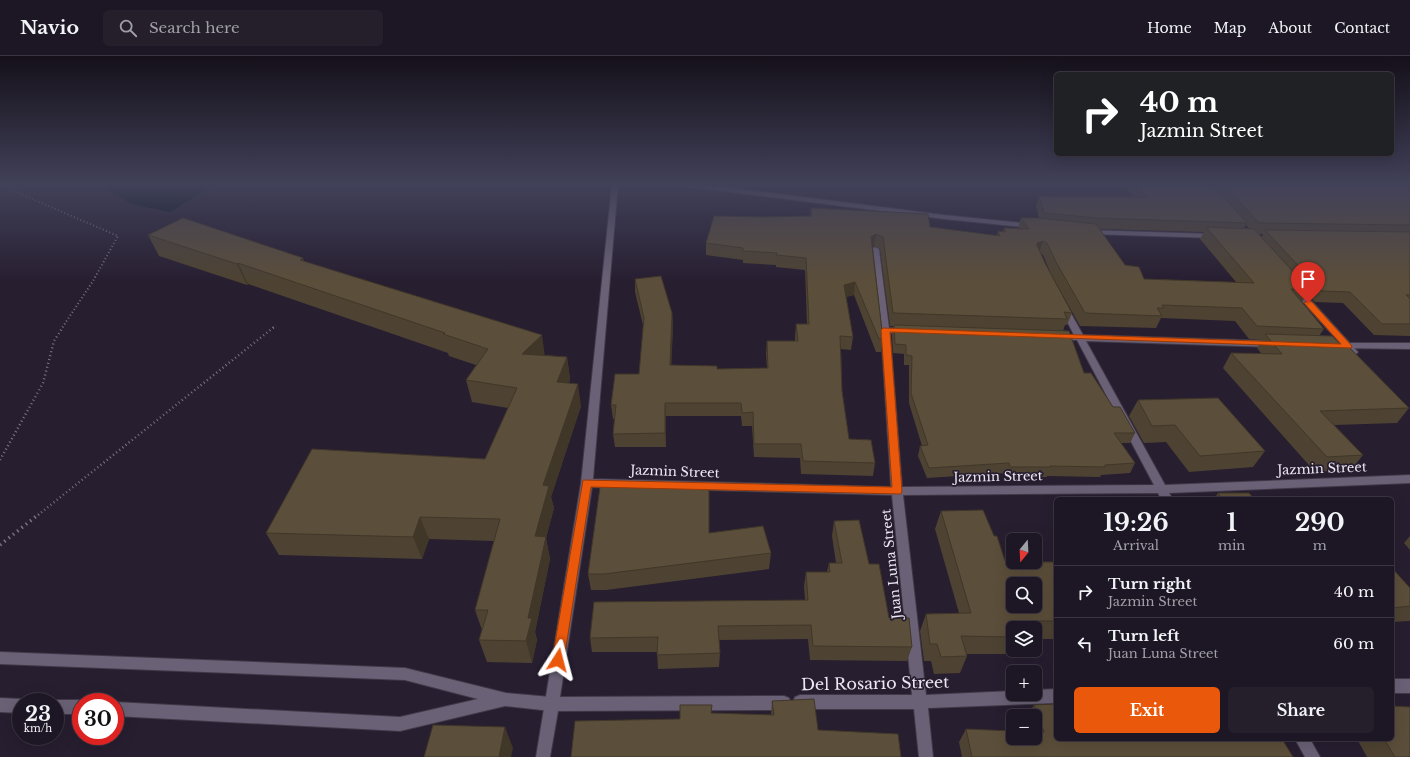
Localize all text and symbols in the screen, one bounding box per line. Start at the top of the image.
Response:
search box [103,10,383,46]
text: Navio [20,16,79,39]
icon: search [117,17,139,39]
text: Search here [149,18,240,37]
text: Home [1147,19,1192,37]
text: Map [1214,19,1246,37]
text: About [1268,19,1312,37]
text: Contact [1334,19,1390,37]
text: 40 m [1140,85,1218,120]
icon: right [1074,88,1126,140]
text: Jazmin Street [1140,120,1264,142]
pin [1291,262,1325,303]
icon: arrive [1297,268,1319,290]
street label: Jazmin Street [1275,458,1367,479]
street label: Jazmin Street [628,461,720,482]
street label: Jazmin Street [951,467,1043,486]
street label: Juan Luna Street [877,508,906,622]
text: 19:26 [1103,508,1169,537]
text: 1 [1226,508,1237,537]
text: 290 [1295,508,1345,537]
north arrow [1006,533,1042,569]
map controls [1006,533,1042,745]
text: Arrival [1113,537,1159,554]
text: min [1218,537,1245,554]
text: m [1313,537,1327,554]
text: Turn right [1108,574,1191,593]
button: search [1006,577,1042,613]
icon: right [1074,581,1096,603]
text: 40 m [1334,582,1374,601]
text: Jazmin Street [1108,593,1197,610]
button: layers [1006,621,1042,657]
text: Turn left [1108,626,1179,645]
icon: left [1074,633,1096,655]
text: 60 m [1333,634,1374,653]
position arrow [537,639,579,681]
text: Juan Luna Street [1108,645,1218,662]
button: + [1006,665,1042,701]
street label: Del Rosario Street [801,672,949,694]
button: Exit [1074,687,1220,733]
button: Share [1228,687,1374,733]
speed limit sign: 30 [72,693,124,745]
text: 23 [25,702,51,726]
button: − [1006,709,1042,745]
text: km/h [24,722,52,735]

